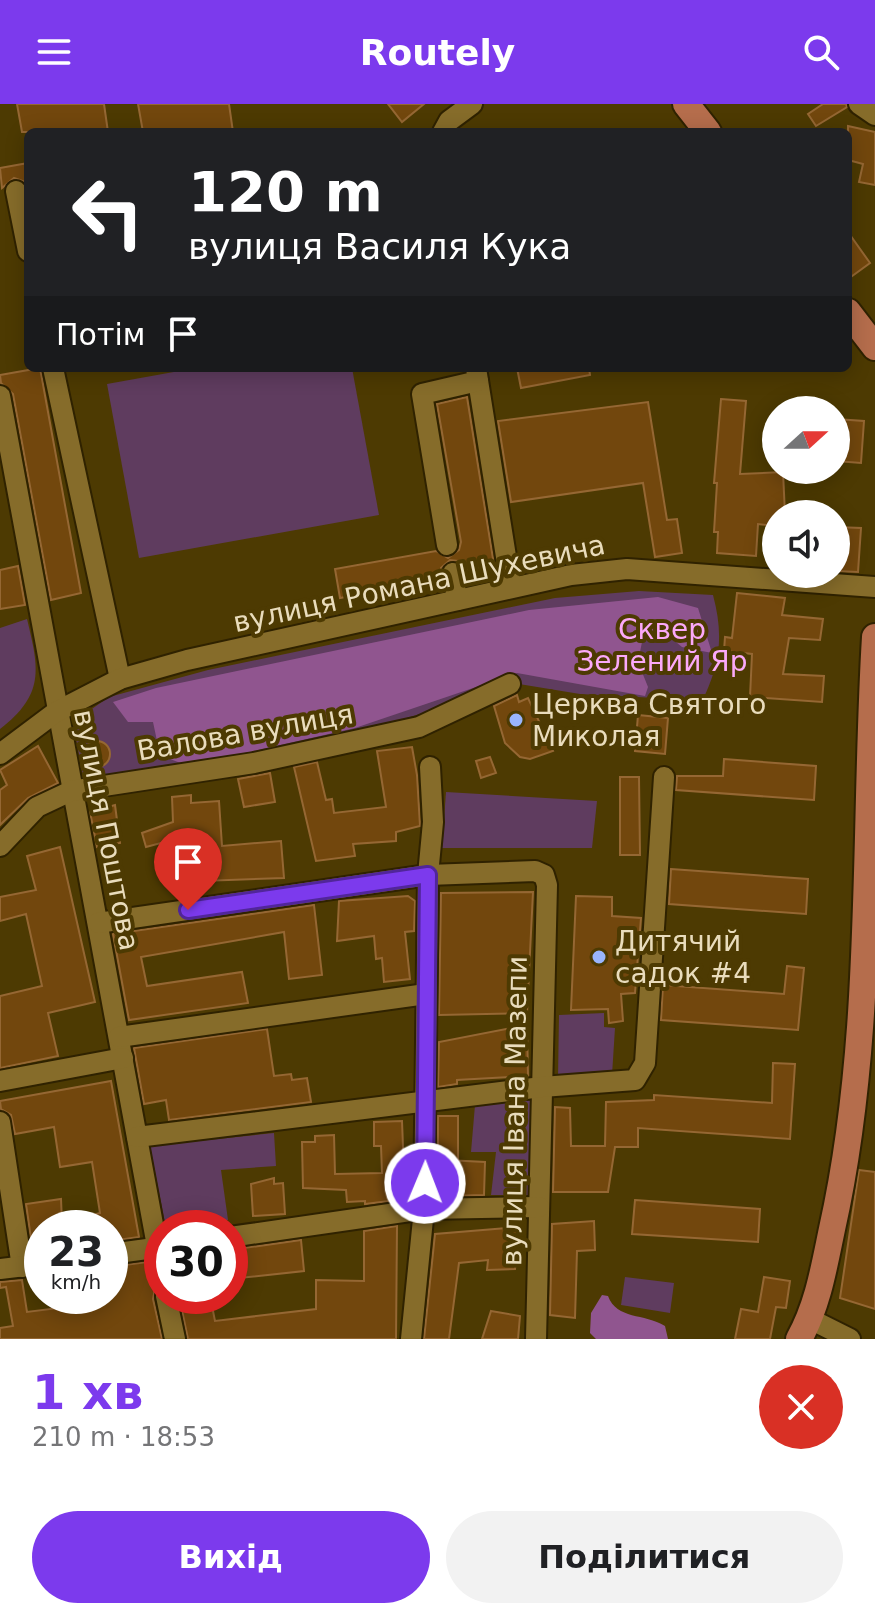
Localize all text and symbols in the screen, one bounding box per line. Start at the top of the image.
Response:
icon: menu [32,30,76,74]
icon: search [799,30,843,74]
text: Routely [360,32,515,73]
text: 120 m [188,159,383,224]
icon: left [56,160,160,264]
text: вулиця Василя Кука [188,226,571,267]
icon: arrive [161,312,205,356]
text: Потім [56,317,145,352]
north arrow [762,396,850,484]
map controls [762,396,850,588]
button: sound [762,500,850,588]
street label: вулиця Романа Шухевича [230,528,608,639]
park label: Сквер Зелений Яр [576,613,748,678]
place label: Церква Святого Миколая [532,688,766,753]
street label: Валова вулиця [134,697,356,768]
street label: вулиця Поштова [67,707,146,953]
marker: Церква Святого Миколая [507,711,525,729]
pin [154,828,222,910]
icon: arrive [166,840,210,884]
place label: Дитячий садок #4 [615,925,751,990]
marker: Дитячий садок #4 [590,948,608,966]
street label: вулиця Івана Мазепи [495,956,534,1266]
position arrow [383,1141,467,1225]
speed limit sign: 30 [144,1210,248,1314]
text: 23 [48,1229,104,1275]
text: km/h [51,1270,101,1294]
text: 1 хв [32,1364,143,1420]
button: close [759,1365,843,1449]
text: 210 m · 18:53 [32,1422,215,1452]
button: Вихід [32,1511,430,1603]
button: Поділитися [446,1511,843,1603]

